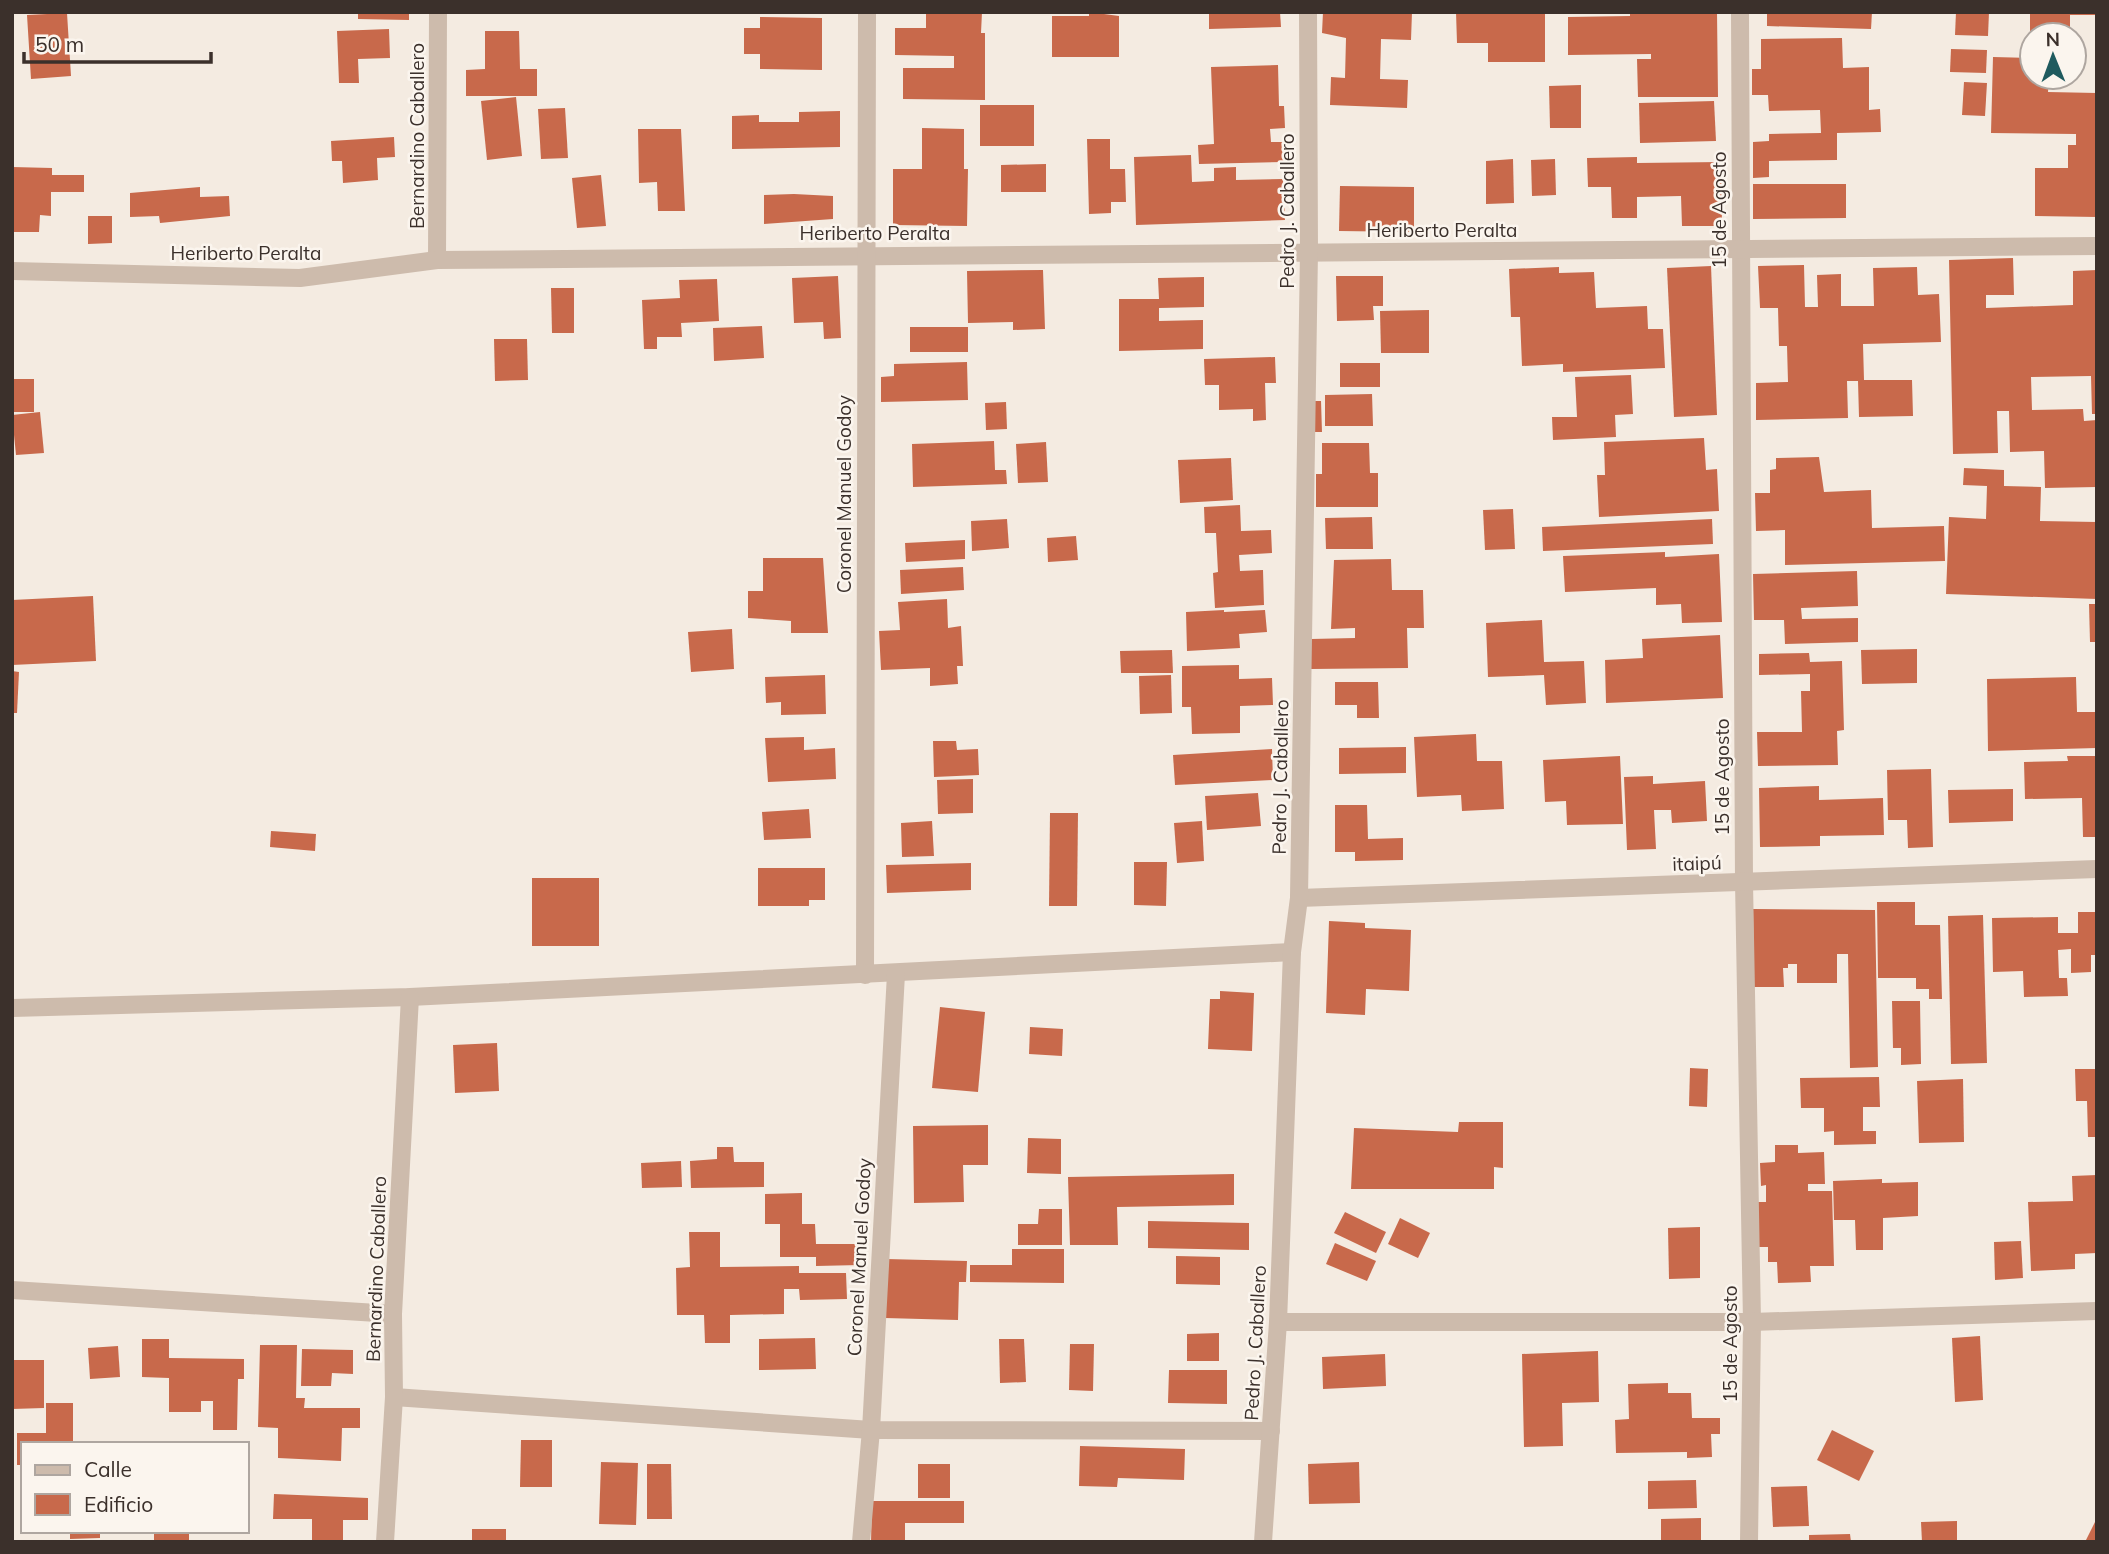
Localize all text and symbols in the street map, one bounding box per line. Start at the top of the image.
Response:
scale bar [24,21,212,65]
north arrow [2018,21,2088,91]
text: N [2045,27,2060,51]
text: 50 m [35,31,84,57]
street label: Bernardino Caballero [405,43,429,229]
street label: Pedro J. Caballero [1275,133,1299,289]
street label: 15 de Agosto [1707,151,1731,269]
street label: Heriberto Peralta [1367,218,1517,242]
street label: Heriberto Peralta [800,221,950,245]
street label: Heriberto Peralta [171,241,321,265]
street label: Coronel Manuel Godoy [832,395,856,593]
street label: Pedro J. Caballero [1267,699,1293,855]
street label: 15 de Agosto [1710,718,1734,836]
street label: itaipú [1672,850,1722,876]
street label: Coronel Manuel Godoy [842,1157,876,1357]
street label: Bernardino Caballero [361,1176,391,1362]
street label: Pedro J. Caballero [1239,1265,1271,1421]
street label: 15 de Agosto [1718,1285,1742,1403]
legend [21,1442,248,1533]
text: Calle [84,1456,132,1482]
text: Edificio [84,1491,153,1517]

